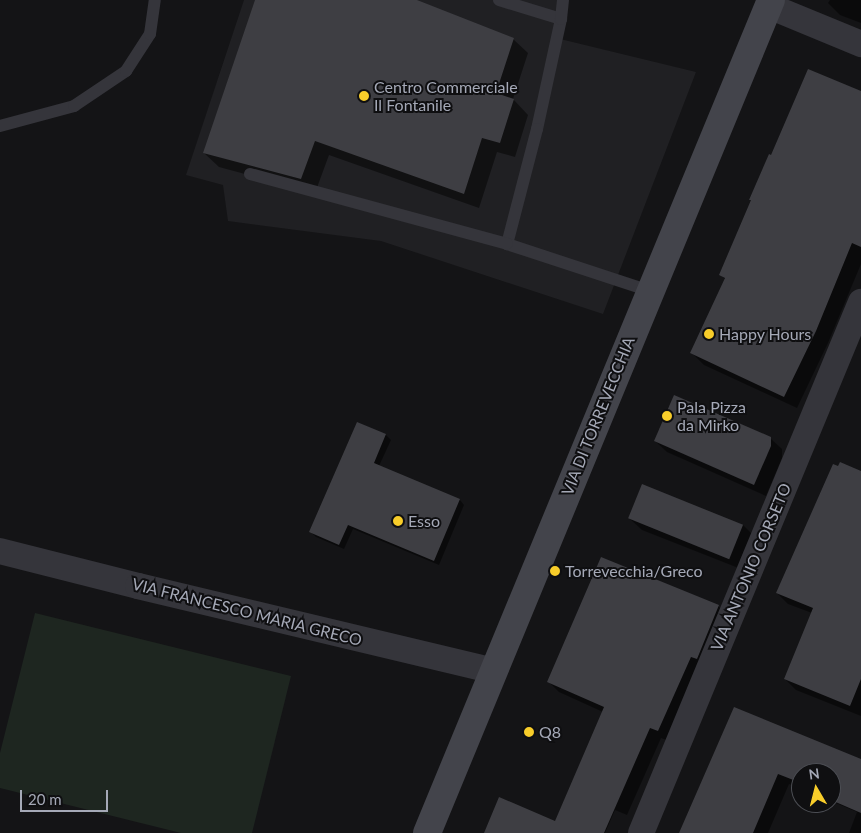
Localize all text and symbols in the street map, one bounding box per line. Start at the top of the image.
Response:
place label: Centro Commerciale Il Fontanile [374,77,518,115]
marker: Centro Commerciale Il Fontanile [358,90,370,102]
place label: Happy Hours [719,324,812,344]
marker: Happy Hours [703,328,715,340]
street label: VIA DI TORREVECCHIA [557,333,639,499]
place label: Pala Pizza da Mirko [677,397,746,435]
marker: Pala Pizza da Mirko [661,410,673,422]
street label: VIA ANTONIO CORSETO [707,480,795,654]
place label: Esso [408,511,440,531]
marker: Esso [392,515,404,527]
place label: Torrevecchia/Greco [565,561,703,581]
marker: Torrevecchia/Greco [549,565,561,577]
street label: VIA FRANCESCO MARIA GRECO [129,574,365,650]
place label: Q8 [539,722,561,742]
marker: Q8 [523,726,535,738]
north arrow [791,763,841,813]
text: N [807,764,821,783]
scale bar [22,780,110,812]
text: 20 m [28,790,62,808]

